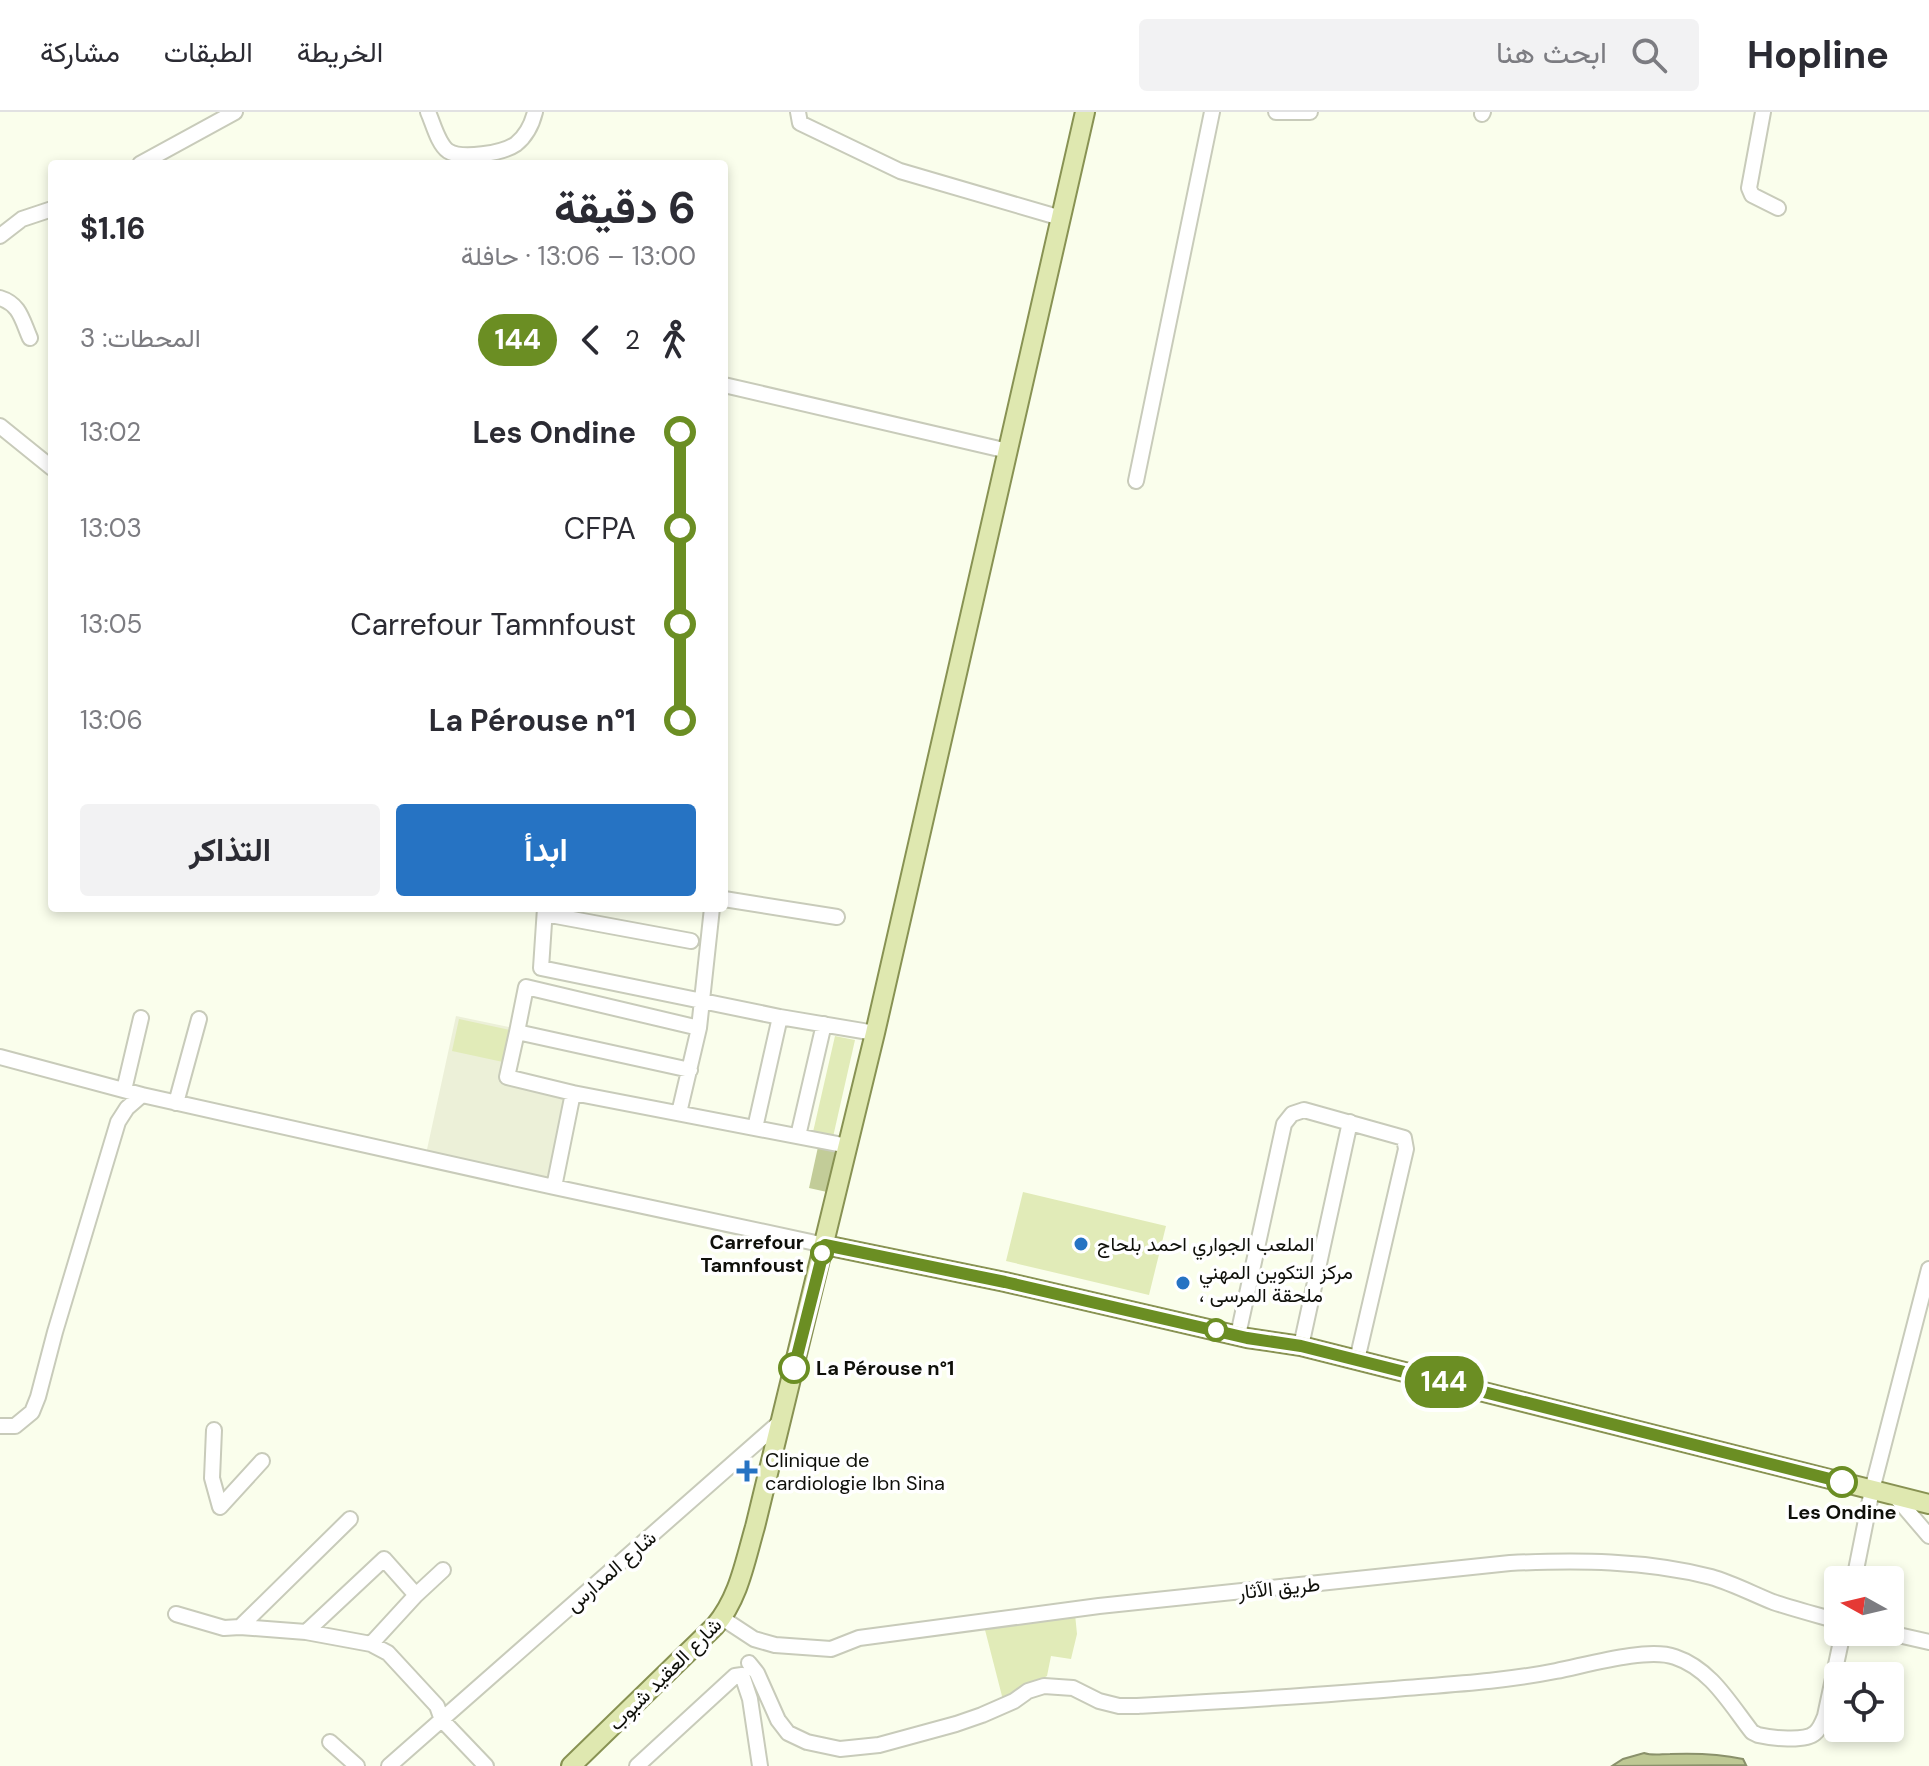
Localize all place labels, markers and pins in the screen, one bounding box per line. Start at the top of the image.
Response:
place label: Carrefour Tamnfoust [700,1229,804,1278]
place label: الملعب الجواري احمد بلحاج [1097,1231,1314,1261]
marker: الملعب الجواري احمد بلحاج [1072,1235,1090,1253]
marker: Carrefour Tamnfoust [811,1242,833,1264]
place label: مركز التكوين المهني ، ملحقة المرسى [1199,1259,1353,1308]
marker: مركز التكوين المهني ، ملحقة المرسى [1174,1274,1192,1292]
unlabelled marker [1205,1319,1227,1341]
marker: La Pérouse n°1 [779,1353,809,1383]
place label: La Pérouse n°1 [816,1355,954,1381]
place label: Clinique de cardiologie Ibn Sina [765,1447,945,1496]
marker: Clinique de cardiologie Ibn Sina [736,1460,758,1482]
marker: Les Ondine [1827,1467,1857,1497]
place label: Les Ondine [1787,1499,1897,1525]

